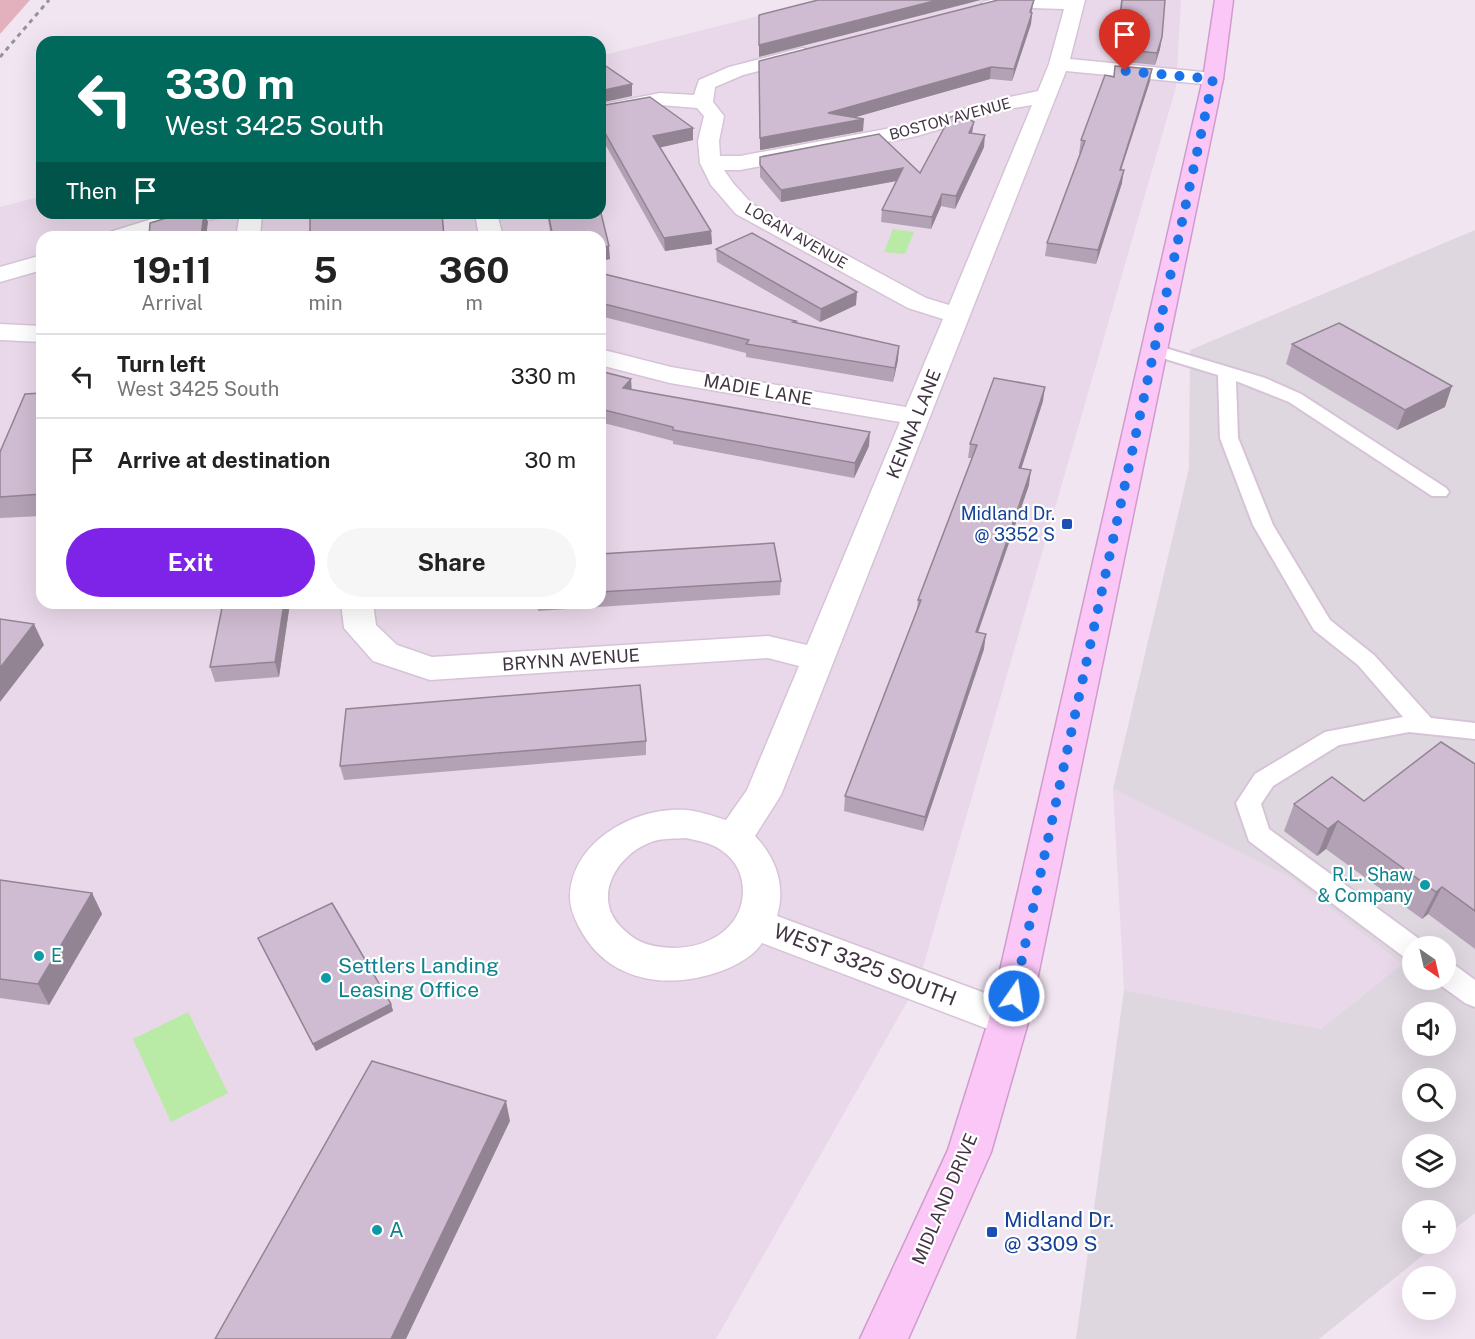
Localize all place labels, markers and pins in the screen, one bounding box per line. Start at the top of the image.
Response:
pin [1099,9,1150,71]
place label: Midland Dr. @ 3352 S [961,503,1055,545]
marker: Midland Dr. @ 3352 S [1060,517,1074,531]
place label: R.L. Shaw & Company [1317,864,1413,906]
marker: R.L. Shaw & Company [1418,878,1432,892]
place label: E [51,945,62,966]
marker: E [32,949,46,963]
place label: Settlers Landing Leasing Office [338,953,499,1002]
marker: Settlers Landing Leasing Office [319,971,333,985]
place label: Midland Dr. @ 3309 S [1004,1207,1114,1256]
place label: A [389,1217,404,1242]
marker: A [370,1223,384,1237]
marker: Midland Dr. @ 3309 S [985,1225,999,1239]

